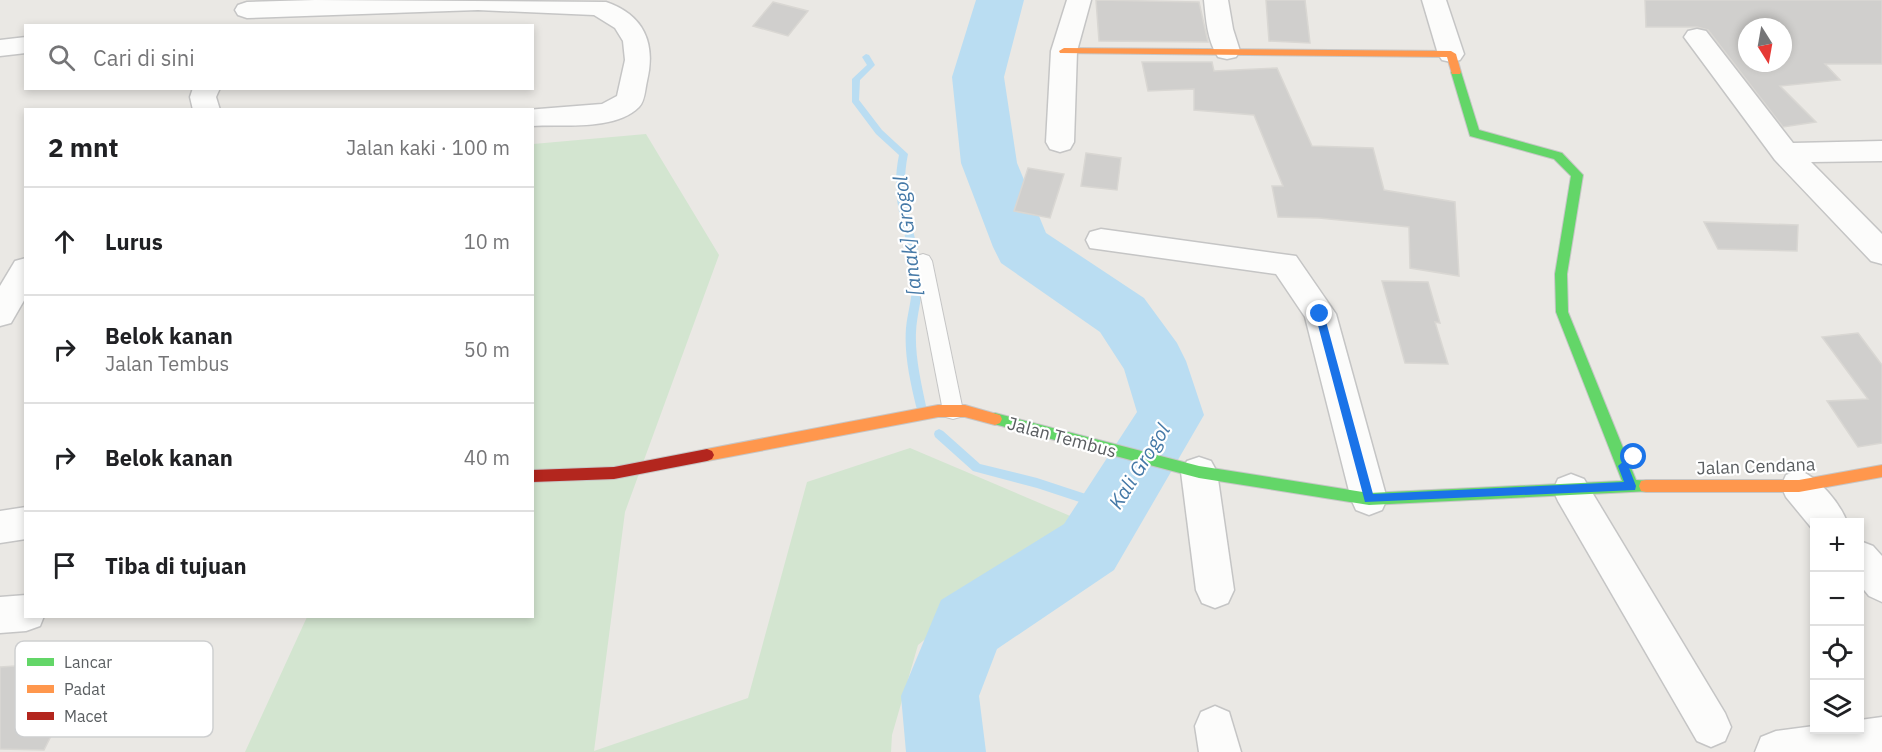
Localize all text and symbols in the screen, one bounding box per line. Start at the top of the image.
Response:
north arrow [1738,18,1792,72]
search box [24,24,534,90]
icon: search [45,41,78,74]
text: Cari di sini [93,43,195,72]
text: 2 mnt [48,130,118,164]
text: Jalan kaki · 100 m [346,134,510,161]
water label: [anak] Grogol [886,174,928,297]
icon: ahead [48,225,81,258]
text: Lurus [105,227,163,256]
text: 10 m [464,228,510,255]
route end [1306,300,1332,326]
text: Belok kanan [105,321,233,350]
icon: right [48,333,81,366]
text: 50 m [464,336,510,363]
text: Jalan Tembus [105,350,229,377]
street label: Jalan Tembus [1005,411,1119,463]
water label: Kali Grogol [1102,417,1176,514]
icon: right [48,441,81,474]
text: Belok kanan [105,443,233,472]
route start [1620,443,1646,469]
text: 40 m [464,444,510,471]
street label: Jalan Cendana [1696,452,1816,480]
map controls [1810,518,1864,734]
button: + [1810,518,1864,572]
icon: arrive [48,549,81,582]
text: Tiba di tujuan [105,551,247,580]
button: − [1810,572,1864,626]
button: locate [1810,626,1864,680]
legend [15,641,213,737]
text: Lancar [64,652,112,672]
text: Padat [64,679,106,699]
button: layers [1810,680,1864,734]
text: Macet [64,706,108,726]

